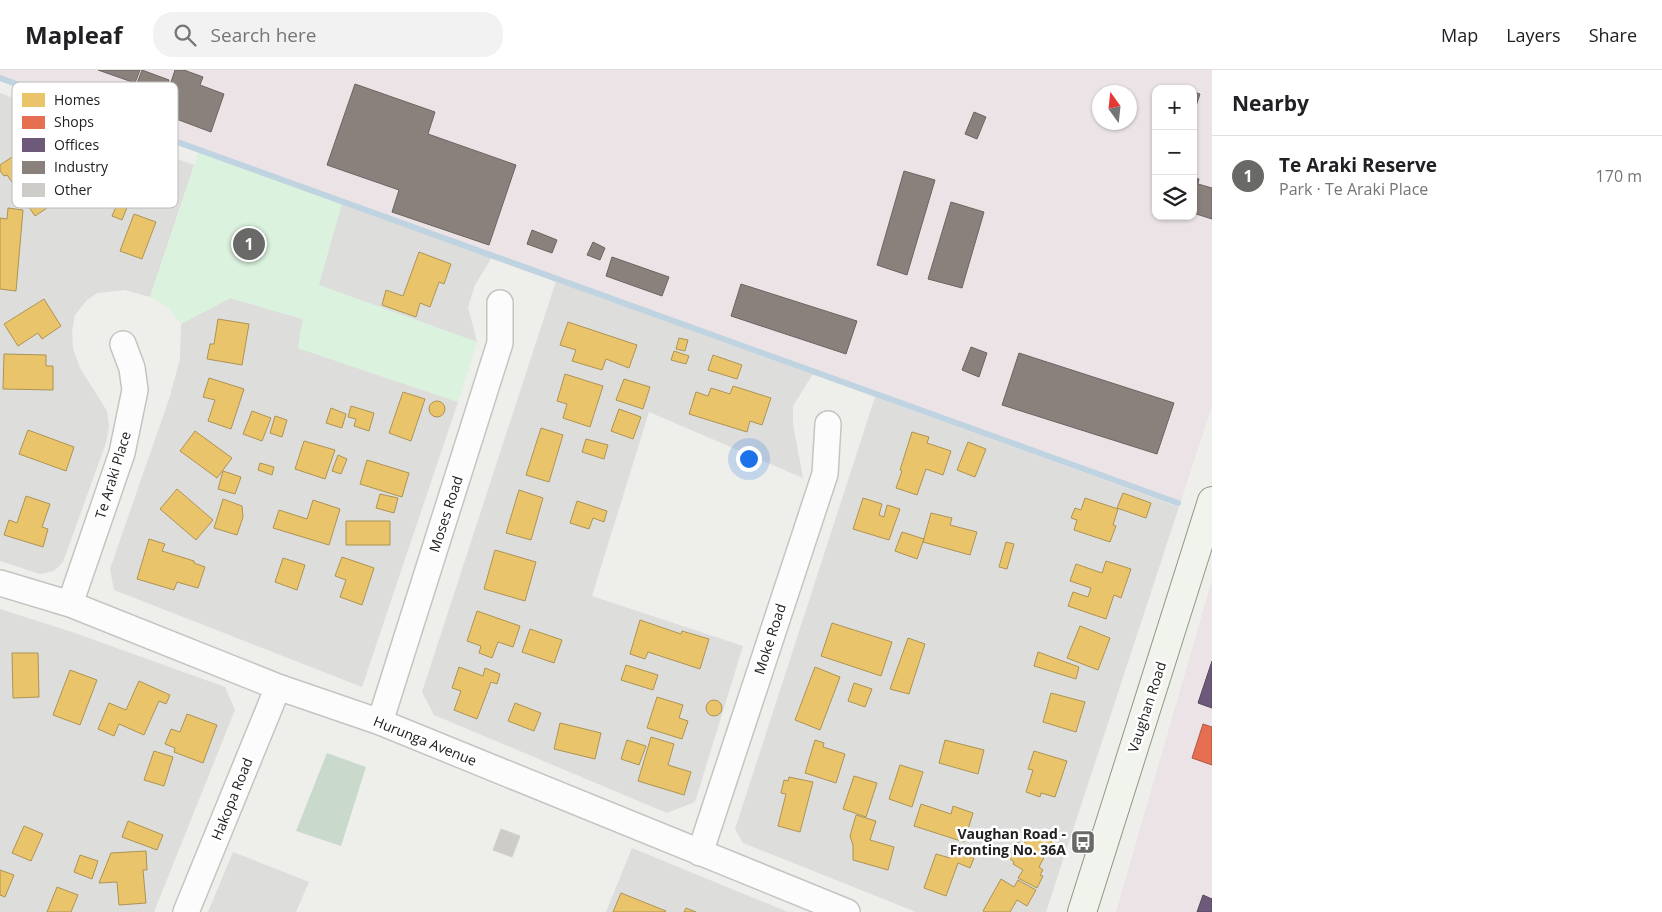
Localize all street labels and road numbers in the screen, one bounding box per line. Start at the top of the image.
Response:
street label: Te Araki Place [90,429,135,521]
street label: Moses Road [424,473,467,554]
street label: Moke Road [749,601,790,677]
street label: Vaughan Road [1123,659,1170,755]
street label: Hurunga Avenue [371,711,480,770]
street label: Hakopa Road [206,755,257,843]

